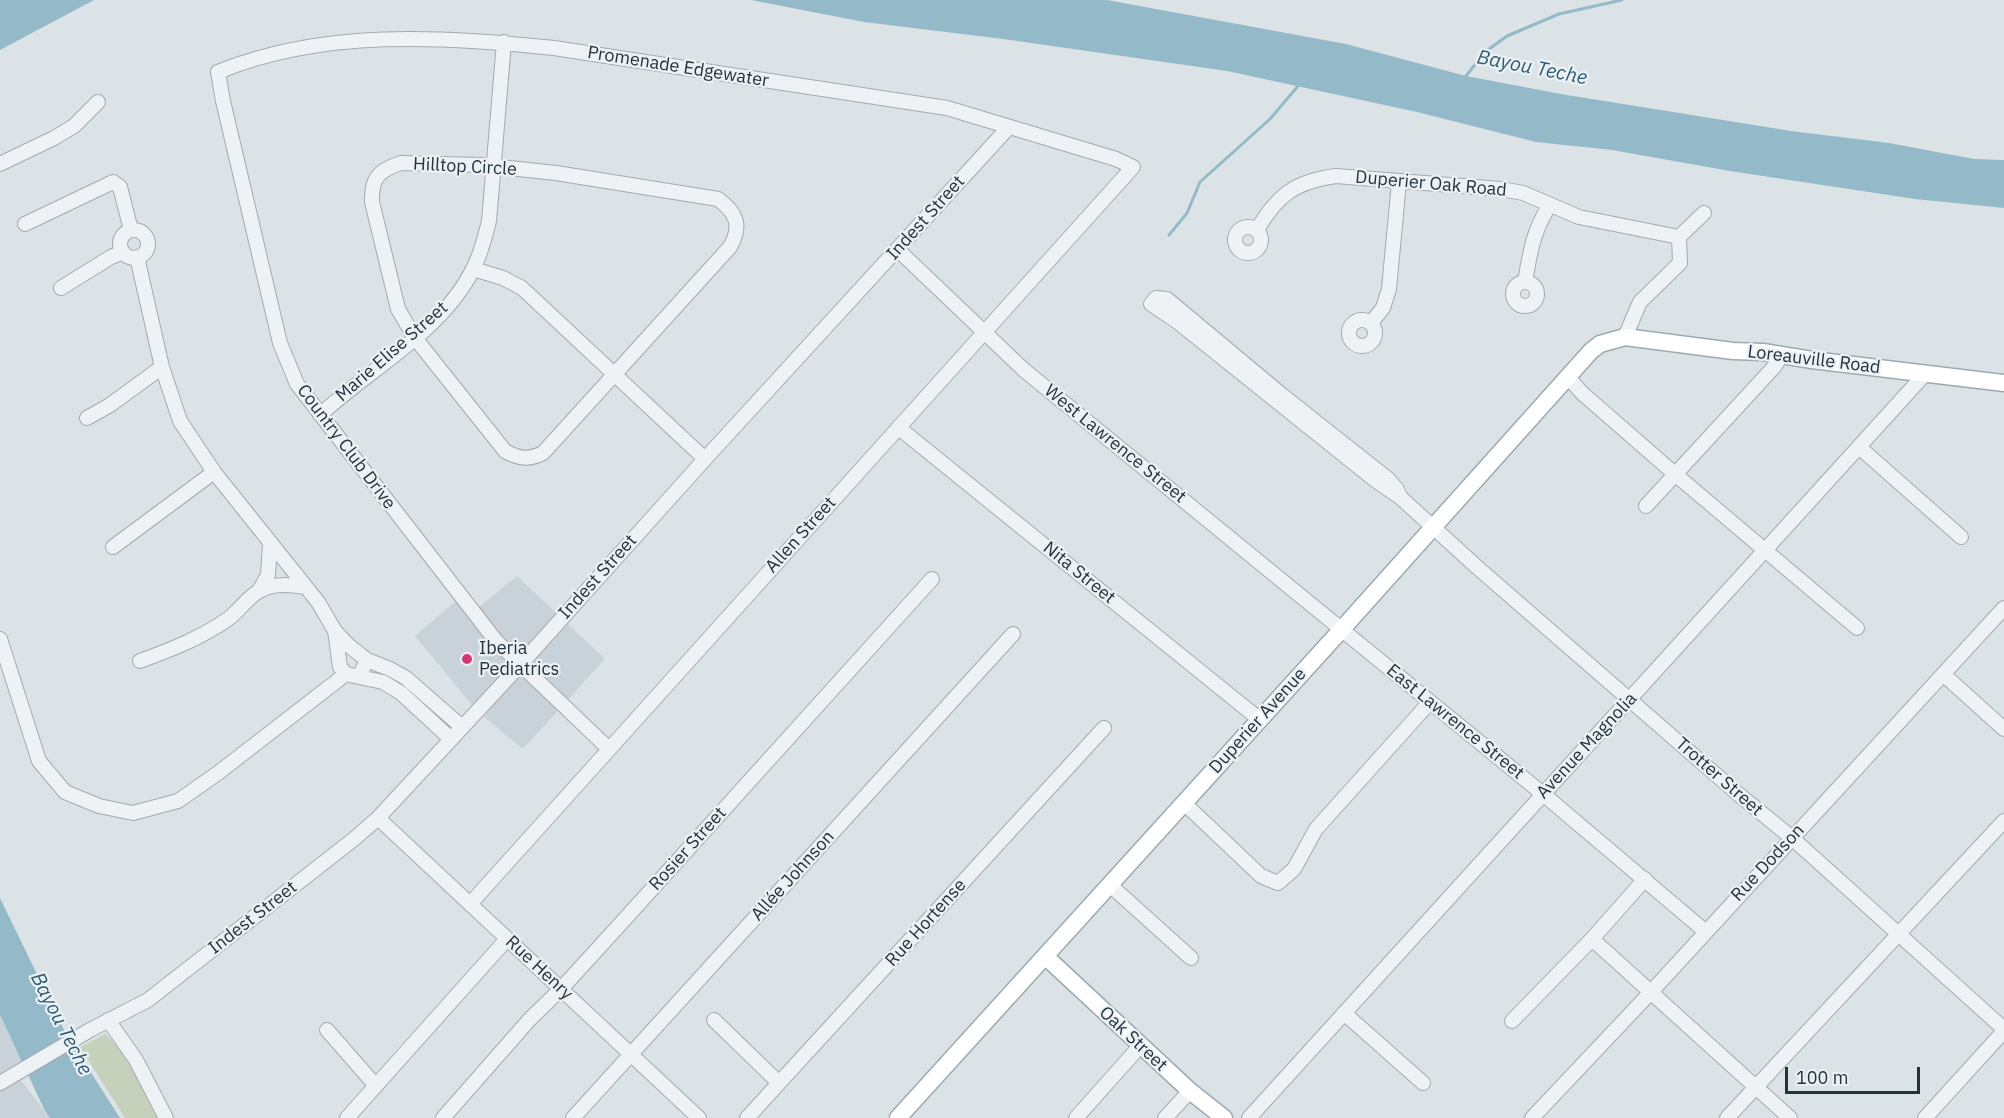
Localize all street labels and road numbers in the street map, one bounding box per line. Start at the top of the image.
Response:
street label: Promenade Edgewater [586,42,770,92]
street label: Hilltop Circle [413,153,517,181]
street label: Duperier Oak Road [1354,167,1508,201]
street label: Indest Street [882,171,970,265]
street label: Marie Elise Street [331,297,453,407]
street label: Loreauville Road [1746,341,1882,379]
street label: Country Club Drive [292,380,400,514]
street label: West Lawrence Street [1040,380,1190,508]
street label: Allen Street [761,492,841,578]
street label: Indest Street [554,530,642,624]
street label: Nita Street [1038,537,1120,609]
street label: East Lawrence Street [1382,660,1528,784]
street label: Duperier Avenue [1205,664,1311,778]
street label: Avenue Magnolia [1532,688,1642,804]
street label: Trotter Street [1671,733,1767,821]
street label: Rosier Street [645,803,731,895]
street label: Rue Dodson [1727,820,1809,906]
street label: Allée Johnson [747,826,839,926]
street label: Rue Hortense [881,875,971,971]
street label: Indest Street [204,877,302,959]
street label: Rue Henry [501,931,577,1005]
street label: Oak Street [1094,1002,1172,1076]

